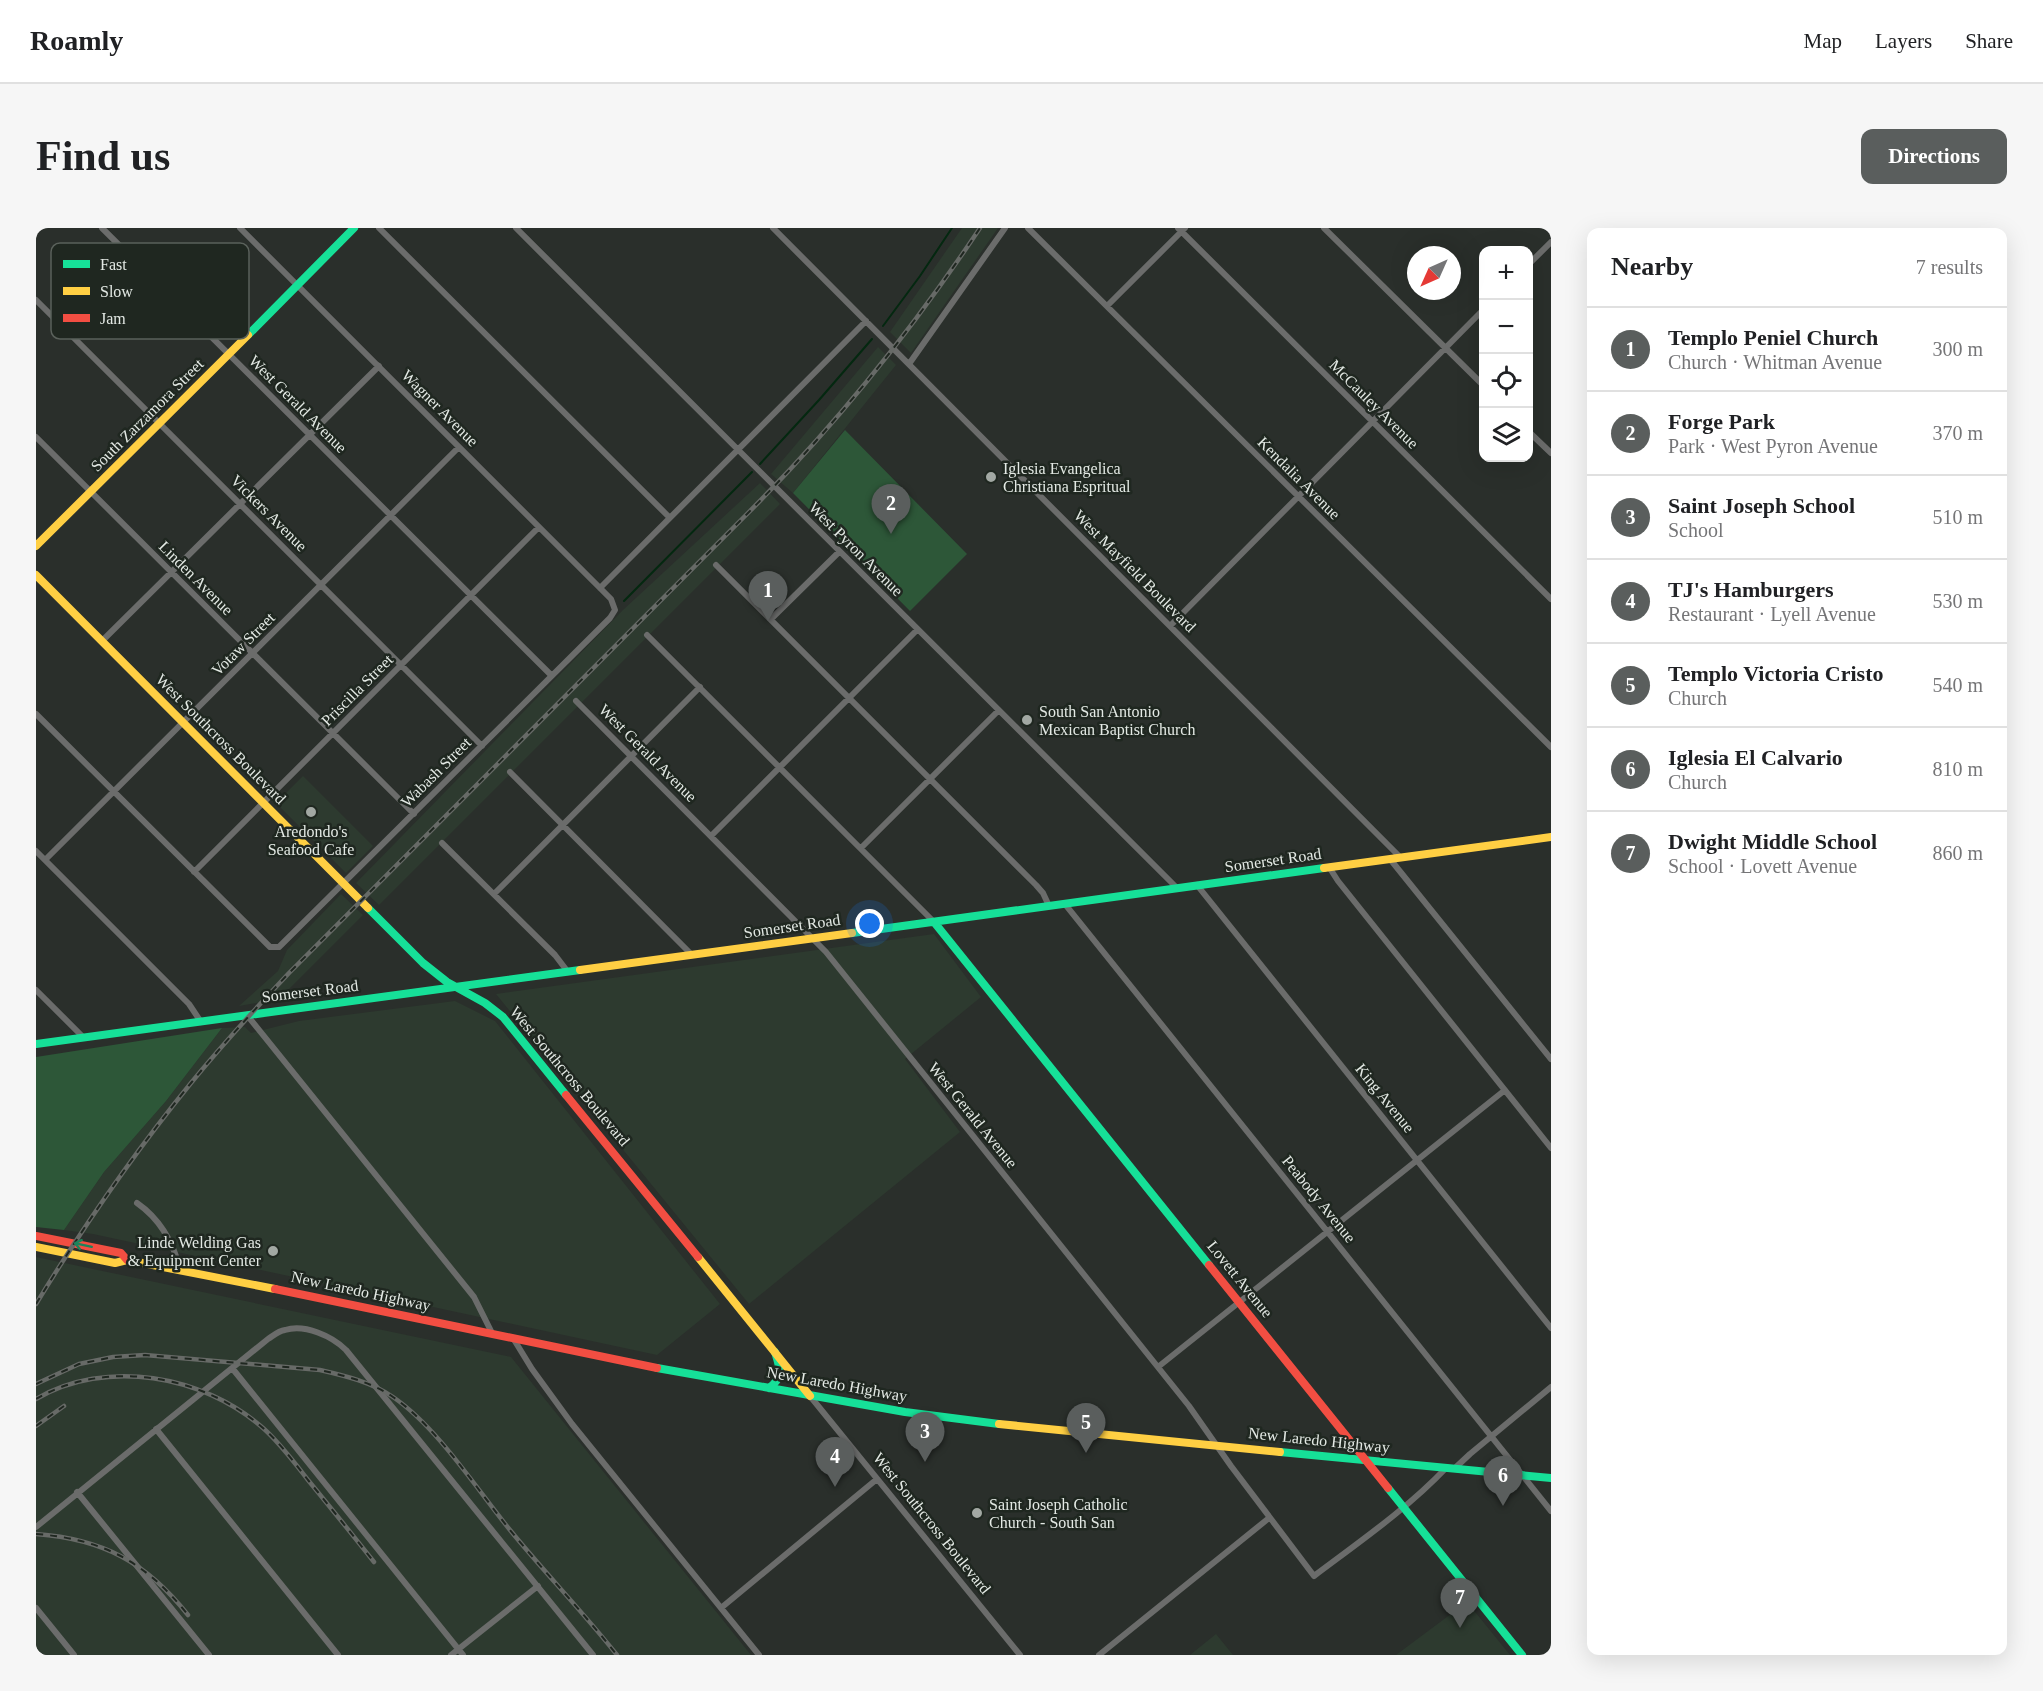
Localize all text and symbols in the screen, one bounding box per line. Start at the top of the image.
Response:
text: Roamly [30,25,123,56]
text: Map [1804,29,1842,53]
text: Layers [1875,29,1932,53]
text: Share [1965,29,2013,53]
button: Directions [1861,129,2007,184]
text: Find us [36,133,170,179]
legend [51,243,249,339]
north arrow [1407,246,1461,300]
map controls [1479,246,1533,462]
button: + [1479,246,1533,300]
text: Nearby [1611,252,1693,281]
text: Fast [100,256,127,273]
text: 7 results [1916,256,1983,278]
text: Slow [100,283,133,300]
button: − [1479,300,1533,354]
text: Jam [100,310,126,327]
text: Templo Peniel Church [1668,325,1878,350]
text: 1 [1626,338,1636,360]
text: 300 m [1932,338,1983,360]
text: Church · Whitman Avenue [1668,351,1882,373]
street label: West Gerald Avenue [246,352,350,456]
button: locate [1479,354,1533,408]
street label: South Zarzamora Street [87,355,207,475]
street label: McCauley Avenue [1325,356,1422,453]
street label: Wagner Avenue [398,366,482,450]
button: layers [1479,408,1533,462]
text: Forge Park [1668,409,1775,434]
text: 2 [1626,422,1636,444]
text: 370 m [1932,422,1983,444]
street label: Kendalia Avenue [1254,433,1344,523]
text: Park · West Pyron Avenue [1668,435,1878,457]
place label: Iglesia Evangelica Christiana Espritual [1003,460,1131,496]
marker: Iglesia Evangelica Christiana Espritual [984,470,998,484]
street label: Vickers Avenue [227,471,311,555]
pin: 2 [872,484,910,534]
text: Saint Joseph School [1668,493,1855,518]
street label: West Pyron Avenue [805,499,906,600]
text: 3 [1626,506,1636,528]
text: 510 m [1932,506,1983,528]
street label: West Mayfield Boulevard [1070,507,1199,636]
text: School [1668,519,1724,541]
street label: Linden Avenue [156,538,236,618]
pin: 1 [748,572,788,621]
text: TJ's Hamburgers [1668,577,1834,602]
text: 4 [1626,590,1636,612]
text: 530 m [1932,590,1983,612]
text: Restaurant · Lyell Avenue [1668,603,1876,625]
street label: Votaw Street [208,609,278,679]
street label: Priscilla Street [318,650,397,729]
text: Templo Victoria Cristo [1668,661,1884,686]
street label: West Southcross Boulevard [153,671,289,807]
text: 5 [1626,674,1636,696]
text: 540 m [1932,674,1983,696]
text: Church [1668,687,1727,709]
street label: West Gerald Avenue [596,701,700,805]
place label: South San Antonio Mexican Baptist Church [1039,703,1195,739]
marker: South San Antonio Mexican Baptist Church [1020,713,1034,727]
street label: Wabash Street [398,733,475,810]
text: Iglesia El Calvario [1668,745,1843,770]
text: 6 [1626,758,1636,780]
text: 810 m [1932,758,1983,780]
text: Church [1668,771,1727,793]
marker: Aredondo's Seafood Cafe [304,805,318,819]
place label: Aredondo's Seafood Cafe [268,823,354,858]
text: Dwight Middle School [1668,829,1877,854]
text: 7 [1626,842,1636,864]
text: 860 m [1932,842,1983,864]
street label: Somerset Road [1224,845,1322,875]
text: School · Lovett Avenue [1668,855,1857,877]
your location [855,909,884,938]
street label: Somerset Road [743,911,841,941]
street label: Somerset Road [261,977,359,1005]
street label: West Southcross Boulevard [507,1003,633,1149]
street label: West Gerald Avenue [925,1059,1021,1171]
street label: King Avenue [1351,1060,1418,1136]
street label: Peabody Avenue [1278,1152,1359,1246]
place label: Linde Welding Gas & Equipment Center [128,1234,262,1270]
street label: Lovett Avenue [1204,1237,1276,1321]
one-way arrow [74,1239,93,1250]
marker: Linde Welding Gas & Equipment Center [266,1244,280,1258]
street label: New Laredo Highway [289,1268,432,1315]
street label: New Laredo Highway [765,1363,908,1406]
pin: 5 [1066,1404,1106,1453]
pin: 3 [906,1412,944,1462]
street label: New Laredo Highway [1247,1424,1391,1457]
pin: 4 [816,1438,854,1487]
street label: West Southcross Boulevard [870,1449,994,1597]
pin: 6 [1484,1456,1522,1506]
place label: Saint Joseph Catholic Church - South San [989,1496,1128,1531]
marker: Saint Joseph Catholic Church - South San [970,1506,984,1520]
pin: 7 [1440,1578,1480,1628]

